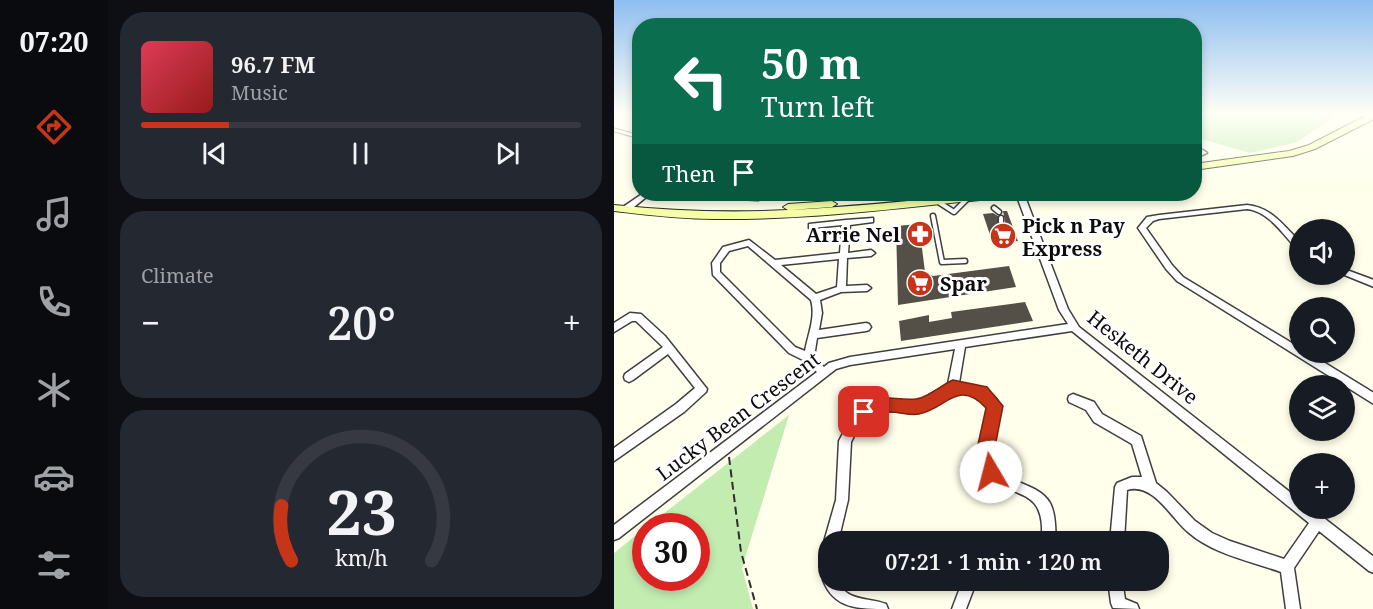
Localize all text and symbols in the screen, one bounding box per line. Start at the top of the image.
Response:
text: 07:20 [19,23,89,60]
text: 50 m [761,34,861,91]
icon: left [662,42,740,120]
text: 96.7 FM [231,49,315,79]
text: Music [231,79,288,106]
text: Turn left [761,88,874,125]
icon: directions [33,106,75,148]
icon: previous [198,137,231,170]
icon: pause [344,137,377,170]
icon: next [491,137,524,170]
icon: arrive [727,156,760,189]
text: Then [662,158,715,188]
icon: music [33,193,75,235]
place label: Pick n Pay Express [1022,212,1125,262]
pharmacy icon: Arrie Nel [905,219,935,249]
map controls [1289,219,1355,519]
button: sound [1289,219,1355,285]
place label: Arrie Nel [806,221,900,248]
supermarket icon: Pick n Pay Express [988,221,1018,251]
text: Climate [141,262,214,289]
supermarket icon: Spar [905,268,935,298]
place label: Spar [940,270,987,297]
icon: phone [33,281,75,323]
text: 20° [327,292,396,353]
button: search [1289,297,1355,363]
text: − [141,300,160,345]
text: + [563,300,581,345]
street label: Hesketh Drive [1082,304,1204,410]
street label: Lucky Bean Crescent [651,346,825,486]
icon: climate [33,369,75,411]
button: layers [1289,375,1355,441]
pin [838,386,889,437]
icon: arrive [847,395,880,428]
position arrow [959,440,1023,504]
button: + [1289,453,1355,519]
icon: car [33,456,75,498]
text: 23 [326,468,396,553]
speed limit sign: 30 [632,513,710,591]
text: km/h [335,543,388,572]
icon: filters [33,544,75,586]
text: 07:21 · 1 min · 120 m [885,546,1102,576]

